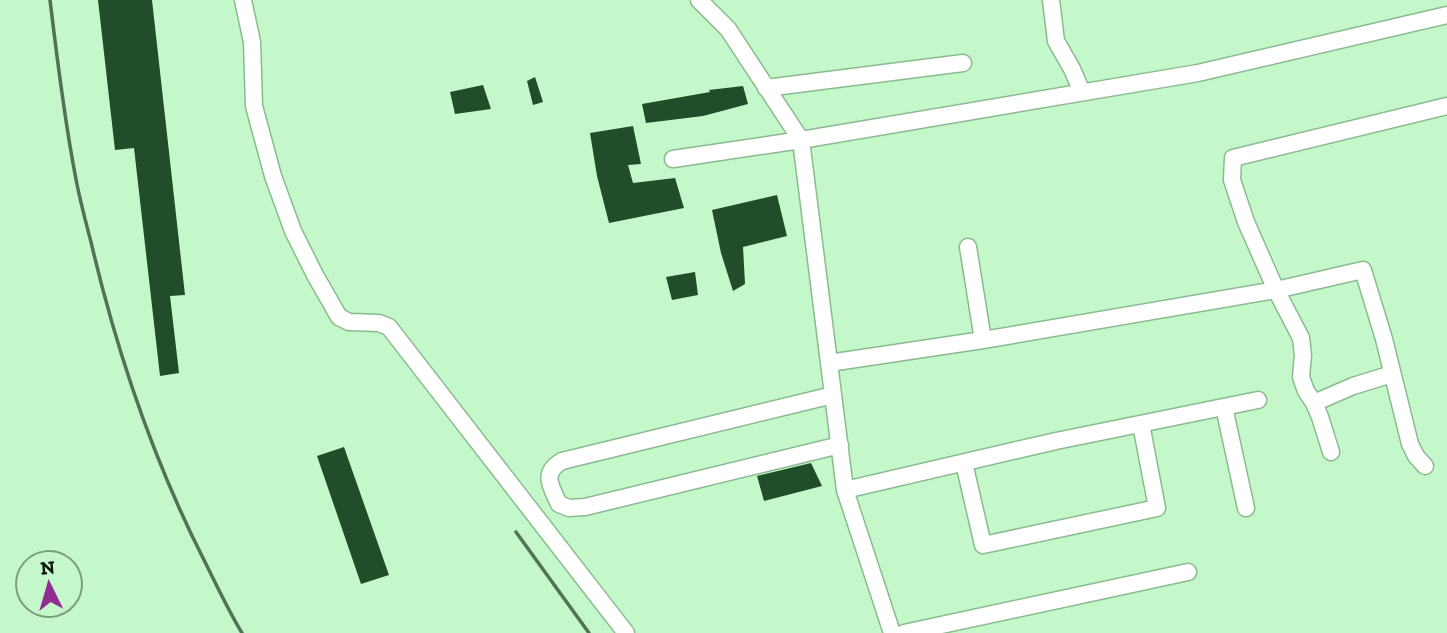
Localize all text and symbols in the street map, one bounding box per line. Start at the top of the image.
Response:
north arrow [14,549,84,619]
text: N [39,555,56,580]

